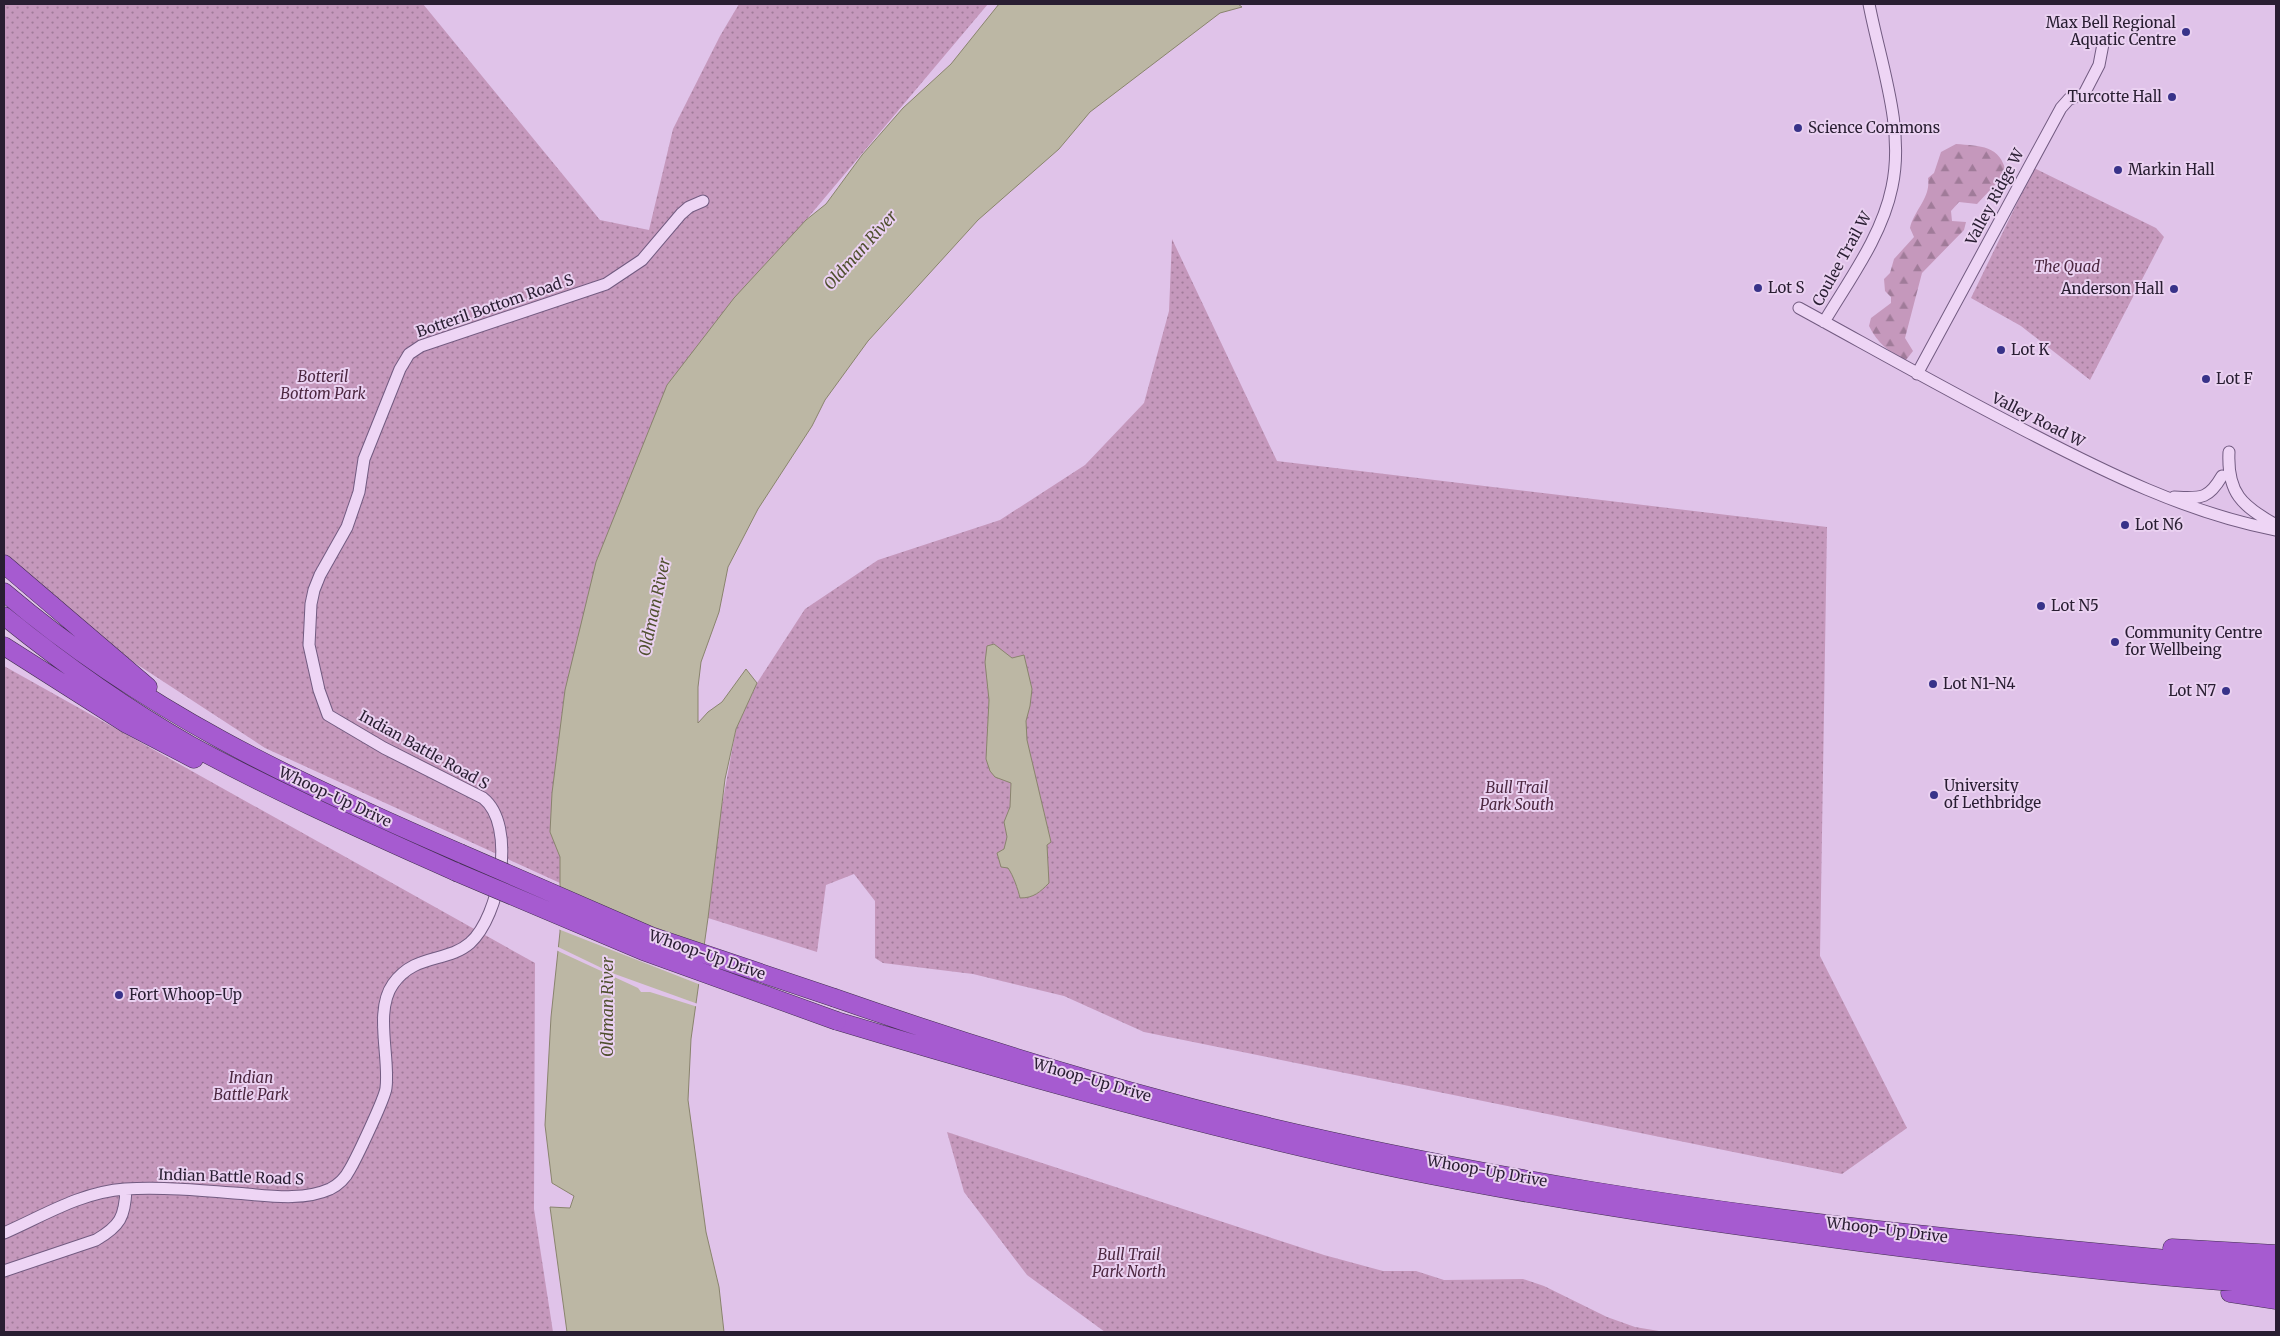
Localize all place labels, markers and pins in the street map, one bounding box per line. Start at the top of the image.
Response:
place label: Max Bell Regional Aquatic Centre [2046,13,2176,49]
marker: Max Bell Regional Aquatic Centre [2180,26,2192,38]
place label: Turcotte Hall [2067,87,2162,106]
marker: Turcotte Hall [2166,91,2178,103]
place label: Science Commons [1808,118,1940,137]
marker: Science Commons [1792,122,1804,134]
place label: Markin Hall [2128,160,2215,179]
marker: Markin Hall [2112,164,2124,176]
place label: Lot S [1768,278,1805,297]
place label: Anderson Hall [2060,279,2164,298]
marker: Lot S [1752,282,1764,294]
marker: Anderson Hall [2168,283,2180,295]
place label: Lot K [2011,340,2050,359]
marker: Lot K [1995,344,2007,356]
place label: Lot F [2216,369,2253,388]
marker: Lot F [2200,373,2212,385]
place label: Lot N6 [2135,515,2183,534]
marker: Lot N6 [2119,519,2131,531]
place label: Lot N5 [2051,596,2099,615]
marker: Lot N5 [2035,600,2047,612]
place label: Community Centre for Wellbeing [2125,623,2262,659]
marker: Community Centre for Wellbeing [2109,636,2121,648]
place label: Lot N1-N4 [1943,674,2016,693]
marker: Lot N1-N4 [1927,678,1939,690]
place label: Lot N7 [2168,681,2216,700]
marker: Lot N7 [2220,685,2232,697]
place label: University of Lethbridge [1944,776,2041,812]
marker: University of Lethbridge [1928,789,1940,801]
place label: Fort Whoop-Up [129,985,242,1004]
marker: Fort Whoop-Up [113,989,125,1001]

